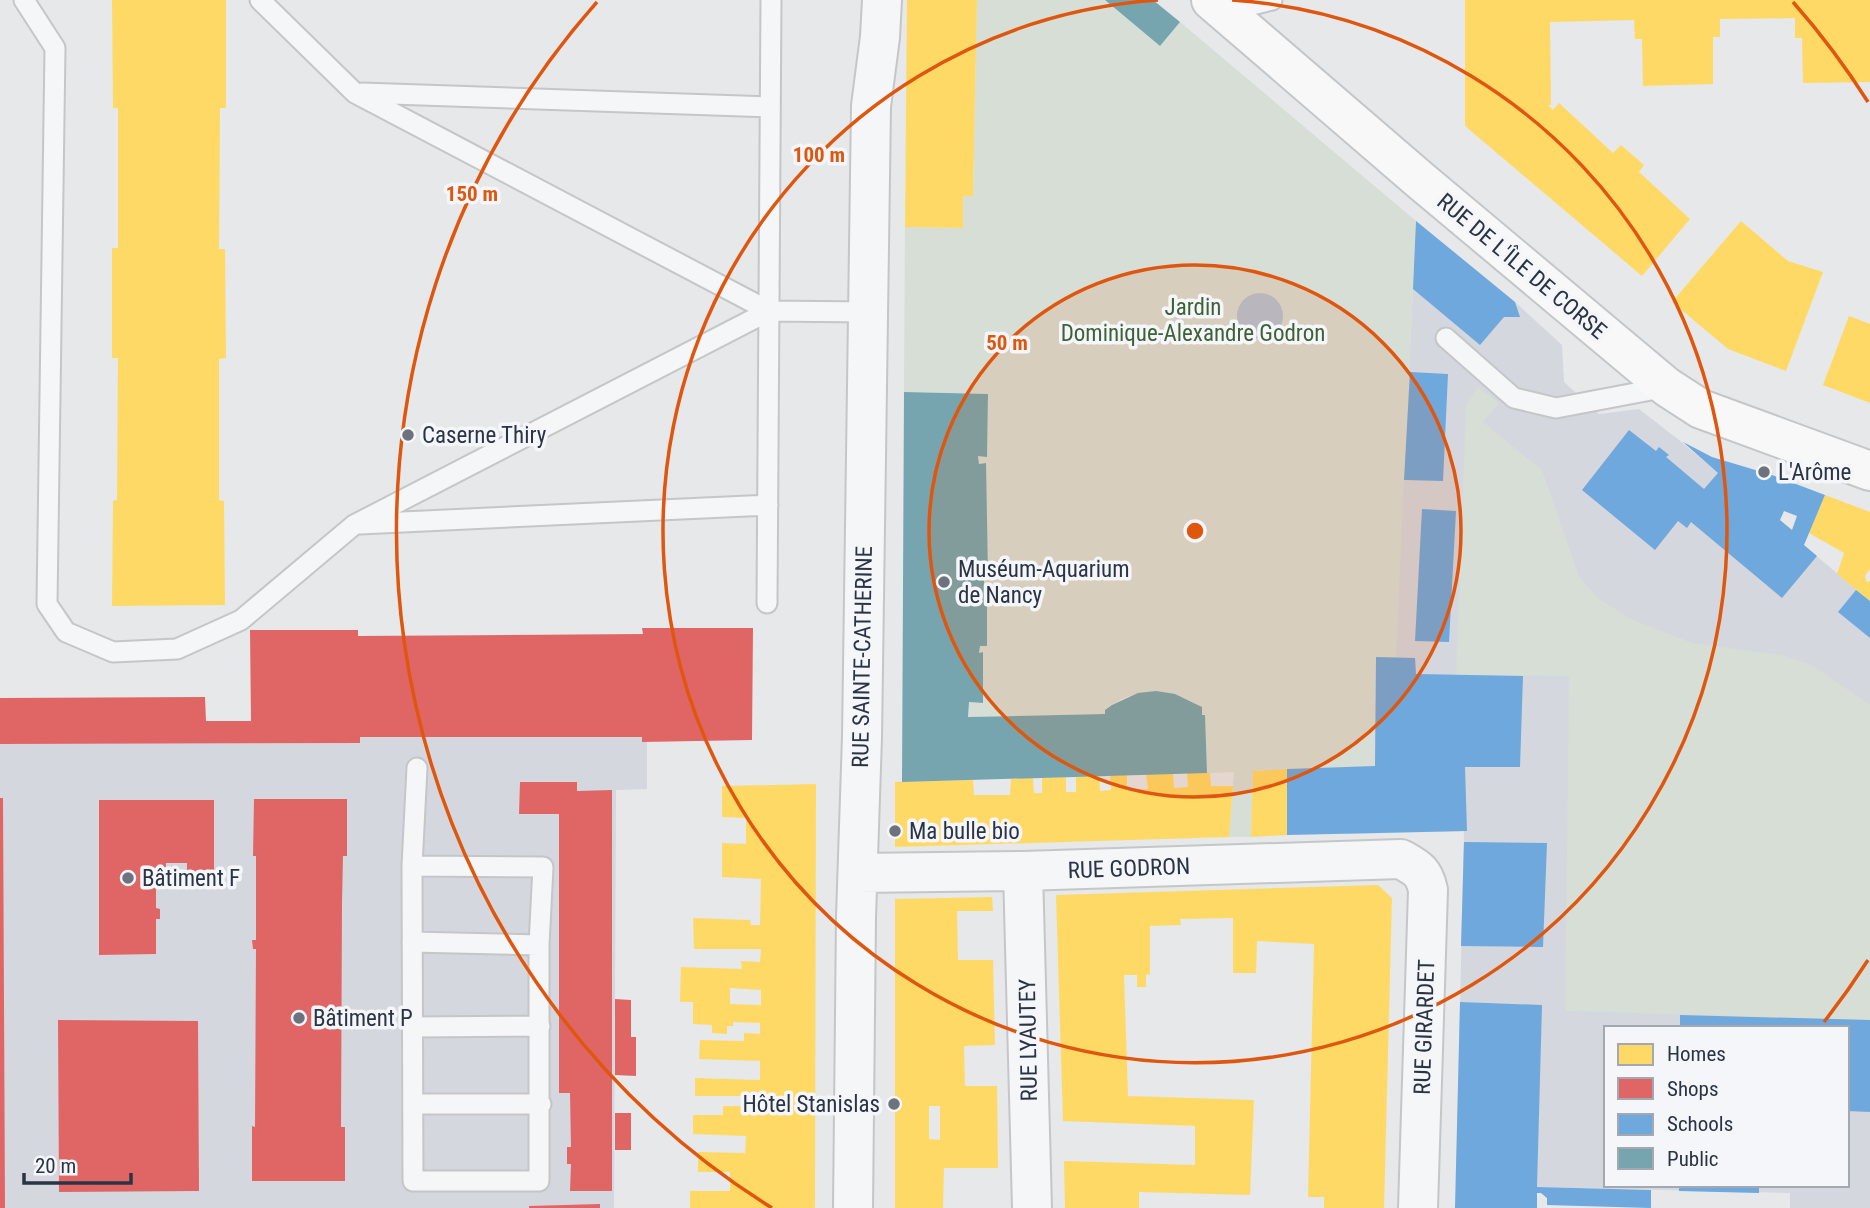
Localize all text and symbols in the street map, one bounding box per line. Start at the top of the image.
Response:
text: 100 m [793,143,845,167]
text: 150 m [446,182,498,206]
street label: RUE DE L'ÎLE DE CORSE [1432,187,1612,345]
park label: Jardin Dominique-Alexandre Godron [1061,294,1325,347]
text: 50 m [986,331,1028,355]
place label: Caserne Thiry [422,422,547,449]
marker: Caserne Thiry [400,427,416,443]
place label: L'Arôme [1778,459,1851,486]
marker: L'Arôme [1756,464,1772,480]
centre of rings [1183,519,1207,543]
street label: RUE SAINTE-CATHERINE [847,546,878,768]
place label: Muséum-Aquarium de Nancy [958,556,1130,609]
marker: Muséum-Aquarium de Nancy [936,574,952,590]
place label: Ma bulle bio [909,818,1020,845]
marker: Ma bulle bio [887,823,903,839]
street label: RUE GODRON [1067,853,1191,884]
place label: Bâtiment F [142,865,240,892]
marker: Bâtiment F [120,870,136,886]
street label: RUE GIRARDET [1409,959,1440,1095]
street label: RUE LYAUTEY [1014,978,1043,1102]
place label: Bâtiment P [313,1005,413,1032]
marker: Bâtiment P [291,1010,307,1026]
legend [1604,1026,1849,1187]
text: Homes [1667,1042,1726,1066]
text: Shops [1667,1077,1719,1101]
place label: Hôtel Stanislas [743,1091,880,1118]
marker: Hôtel Stanislas [886,1096,902,1112]
text: Schools [1667,1112,1733,1136]
scale bar [24,1142,131,1186]
text: Public [1667,1147,1719,1171]
text: 20 m [35,1154,76,1178]

